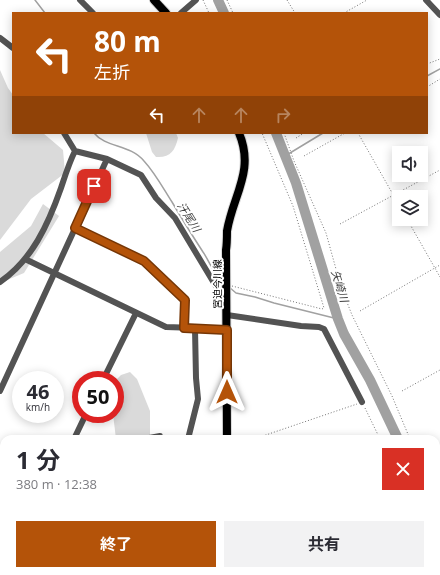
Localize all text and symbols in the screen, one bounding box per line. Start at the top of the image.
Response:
text: 80 m [94,22,161,60]
icon: left [28,28,80,80]
text: 左折 [94,60,130,84]
icon: left [146,104,168,126]
icon: ahead [188,104,210,126]
icon: ahead [230,104,252,126]
icon: right [272,104,294,126]
map controls [392,146,428,226]
button: sound [392,146,428,182]
pin [77,169,111,203]
icon: arrive [83,175,105,197]
button: layers [392,190,428,226]
water label: 汗尾川 [174,199,205,236]
street label: 宮迫今川線 [210,259,224,309]
water label: 矢崎川 [328,268,353,305]
speed limit sign: 50 [72,371,124,423]
position arrow [206,371,248,413]
text: 46 [27,378,49,405]
text: km/h [26,400,50,414]
text: 1 分 [16,443,60,476]
button: close [382,448,424,490]
text: 380 m · 12:38 [16,475,97,493]
button: 終了 [16,521,216,567]
button: 共有 [224,521,424,567]

